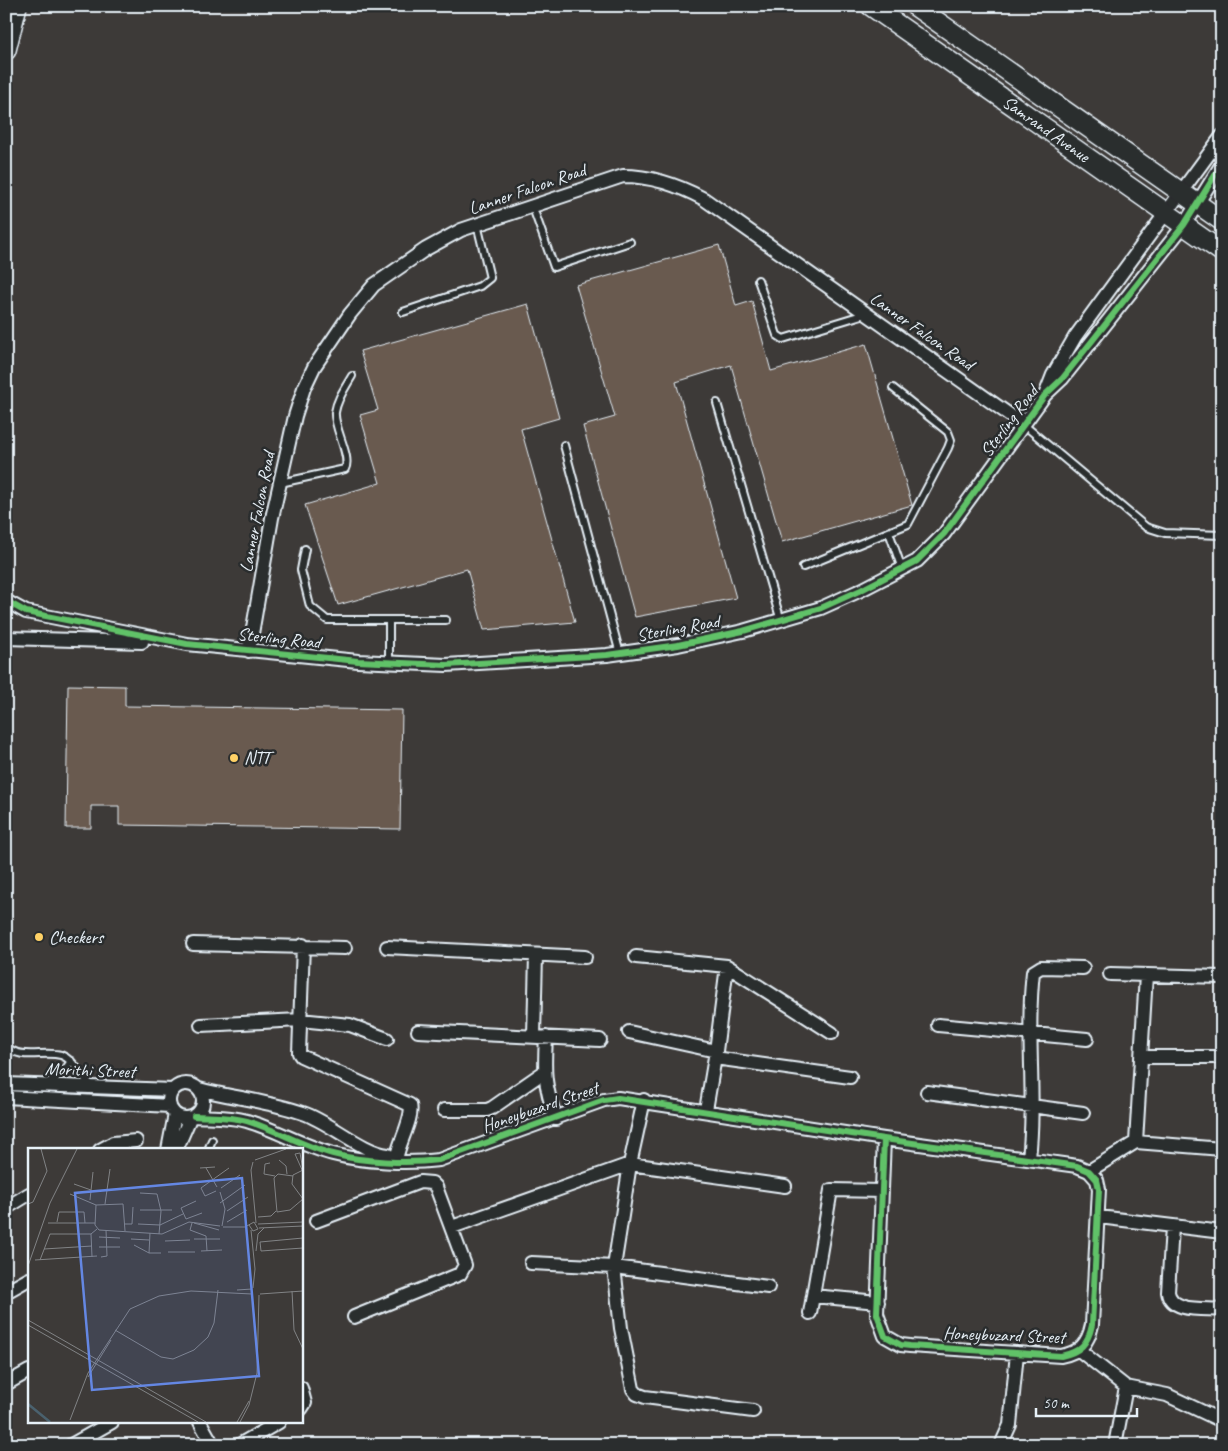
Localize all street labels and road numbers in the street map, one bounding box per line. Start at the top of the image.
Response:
street label: Samrand Avenue [998,91,1095,168]
street label: Lanner Falcon Road [466,158,591,219]
street label: Lanner Falcon Road [866,287,981,377]
street label: Sterling Road [975,379,1045,461]
street label: Lanner Falcon Road [235,447,280,574]
street label: Sterling Road [635,609,724,646]
street label: Sterling Road [236,623,325,654]
street label: Morithi Street [45,1057,139,1083]
street label: Honeybuzard Street [479,1076,604,1137]
street label: Honeybuzard Street [943,1322,1068,1348]

